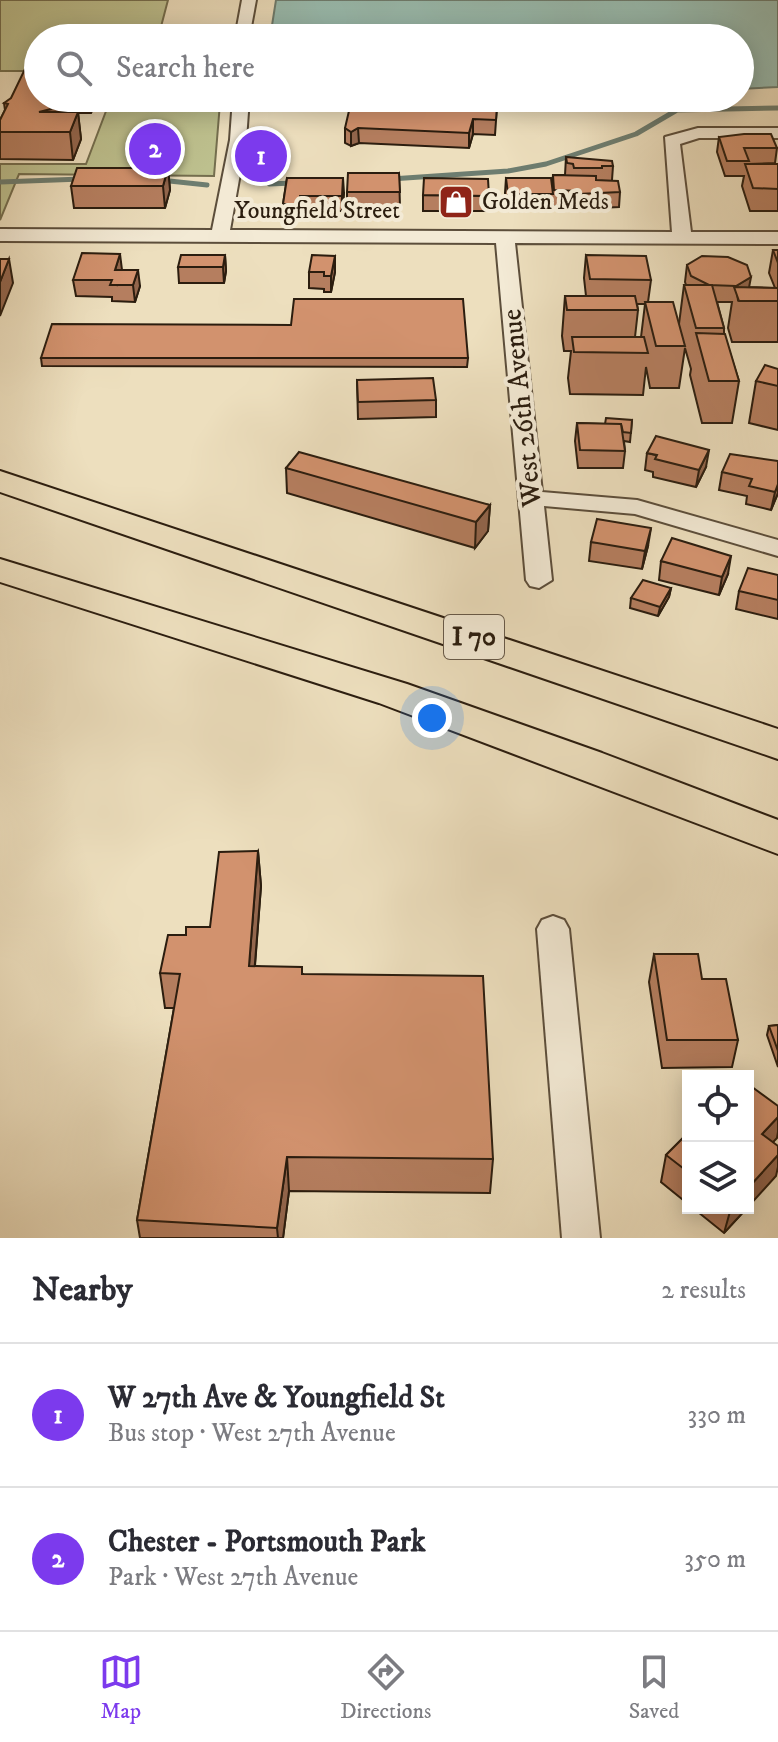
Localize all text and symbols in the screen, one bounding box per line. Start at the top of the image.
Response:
search box [24,24,754,112]
icon: search [52,46,96,90]
text: Search here [116,50,255,87]
pin: 2 [129,119,181,179]
pin: 1 [235,126,287,186]
shop icon: Golden Meds [437,183,475,221]
place label: Golden Meds [482,187,609,217]
street label: Youngfield Street [234,196,400,226]
street label: West 26th Avenue [494,307,550,510]
road number: I 70 [444,615,504,659]
your location [412,698,452,738]
map controls [682,1070,754,1214]
button: locate [682,1070,754,1142]
button: layers [682,1142,754,1214]
text: Nearby [32,1269,133,1311]
text: 2 results [661,1274,746,1307]
text: W 27th Ave & Youngfield St [108,1380,445,1417]
text: 1 [53,1399,63,1432]
text: 330 m [688,1399,746,1432]
text: Bus stop · West 27th Avenue [108,1417,396,1450]
text: Chester - Portsmouth Park [108,1524,426,1561]
text: 2 [52,1543,64,1576]
text: 350 m [684,1543,746,1576]
text: Park · West 27th Avenue [108,1561,358,1594]
tab: Map [99,1650,143,1725]
tab: Directions [340,1650,431,1725]
tab: Saved [629,1650,679,1725]

